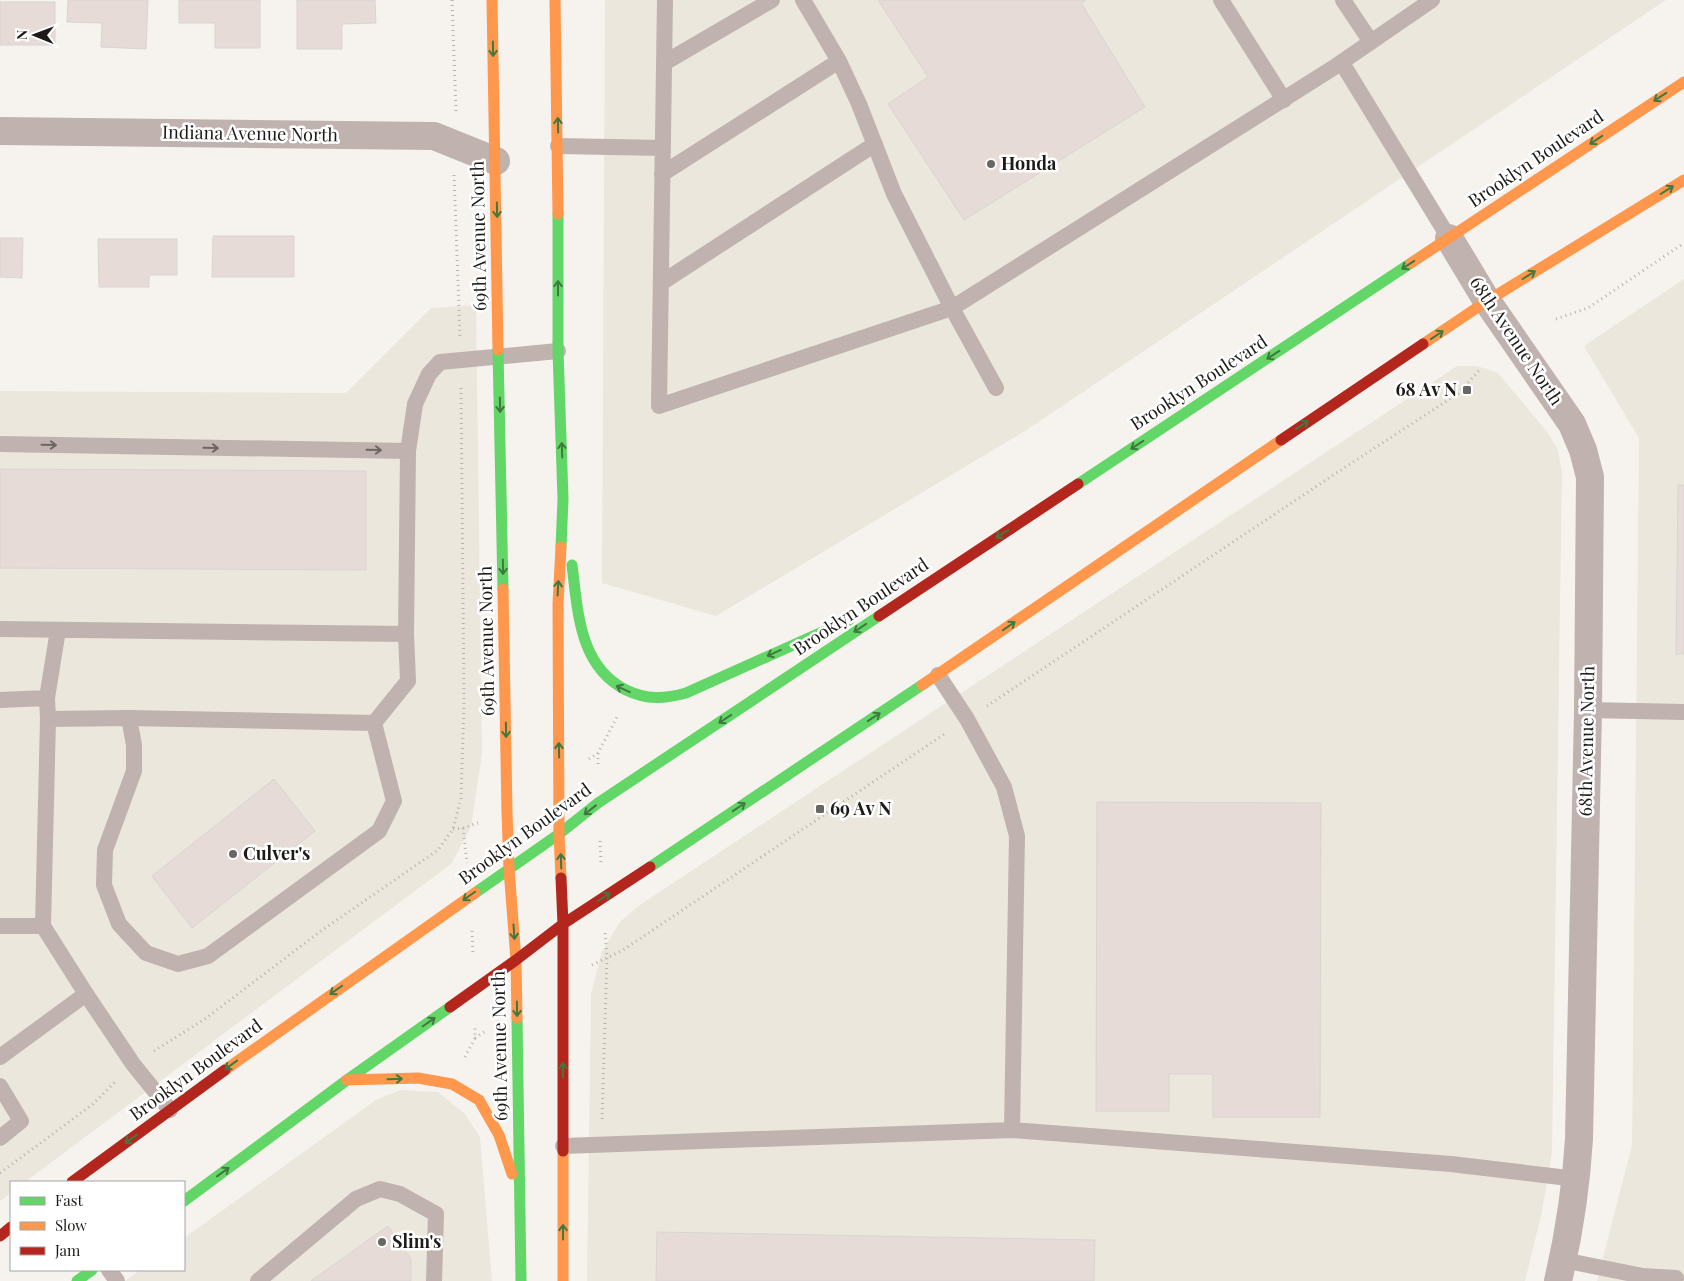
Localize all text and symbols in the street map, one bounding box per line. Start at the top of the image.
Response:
north arrow [10,10,60,60]
text: N [12,30,31,40]
one-way arrow [488,40,498,56]
one-way arrow [1653,92,1667,103]
street label: Brooklyn Boulevard [1463,104,1608,212]
one-way arrow [553,118,563,134]
street label: Indiana Avenue North [162,119,339,147]
one-way arrow [1589,136,1603,146]
place label: Honda [1001,151,1057,175]
marker: Honda [985,158,997,170]
street label: 69th Avenue North [465,160,491,311]
one-way arrow [1659,185,1673,195]
one-way arrow [492,202,501,218]
one-way arrow [1402,260,1416,270]
one-way arrow [1521,270,1535,280]
street label: 68th Avenue North [1465,271,1569,410]
one-way arrow [553,280,563,296]
street label: Brooklyn Boulevard [1125,329,1272,435]
one-way arrow [1430,330,1444,340]
one-way arrow [1266,350,1280,360]
place label: 68 Av N [1395,377,1457,401]
marker: 68 Av N [1461,384,1473,396]
one-way arrow [495,396,505,412]
one-way arrow [1295,420,1309,431]
one-way arrow [40,440,56,450]
one-way arrow [1131,440,1145,450]
one-way arrow [203,443,219,452]
one-way arrow [557,443,566,459]
one-way arrow [365,445,381,455]
one-way arrow [995,529,1009,539]
street label: Brooklyn Boulevard [788,552,933,660]
one-way arrow [498,558,508,575]
street label: 69th Avenue North [473,565,499,716]
one-way arrow [554,580,563,596]
one-way arrow [1002,621,1016,631]
one-way arrow [853,623,867,634]
one-way arrow [767,649,782,659]
street label: 68th Avenue North [1573,665,1599,816]
one-way arrow [615,683,630,693]
one-way arrow [867,712,881,722]
one-way arrow [718,714,732,724]
one-way arrow [501,721,510,737]
one-way arrow [555,742,564,758]
street label: Brooklyn Boulevard [453,777,596,889]
place label: 69 Av N [830,796,891,820]
one-way arrow [732,802,746,812]
marker: 69 Av N [814,803,826,815]
one-way arrow [584,804,597,815]
place label: Culver's [243,841,310,865]
marker: Culver's [227,848,239,860]
one-way arrow [556,853,565,869]
one-way arrow [462,891,476,901]
one-way arrow [596,891,610,901]
one-way arrow [509,924,519,940]
street label: 69th Avenue North [486,970,512,1121]
one-way arrow [329,985,343,995]
one-way arrow [512,1000,522,1017]
street label: Brooklyn Boulevard [124,1013,267,1125]
one-way arrow [422,1016,435,1027]
one-way arrow [225,1060,238,1071]
one-way arrow [558,1062,568,1078]
one-way arrow [387,1074,403,1083]
one-way arrow [124,1134,138,1144]
one-way arrow [216,1166,229,1177]
legend [10,1181,185,1271]
text: Fast [55,1190,84,1210]
text: Slow [55,1215,87,1235]
one-way arrow [558,1225,568,1241]
place label: Slim's [392,1229,441,1253]
marker: Slim's [376,1236,388,1248]
text: Jam [54,1240,81,1260]

